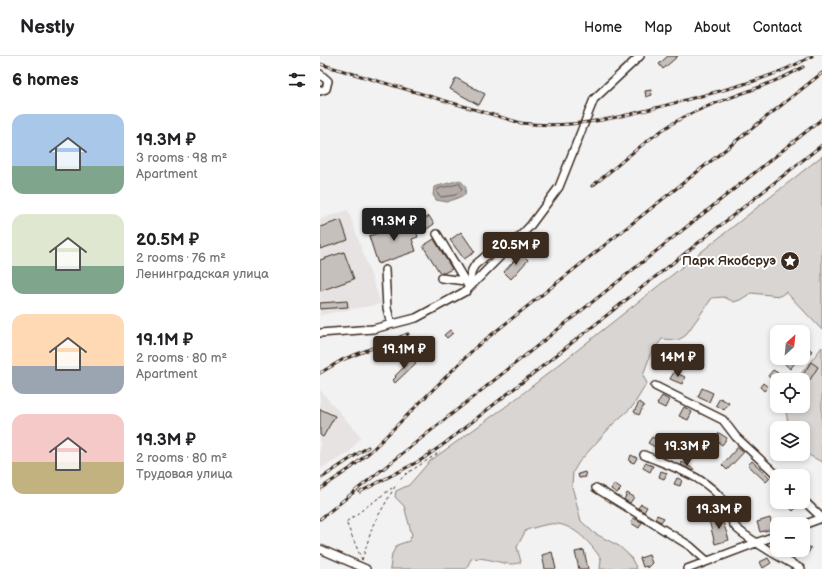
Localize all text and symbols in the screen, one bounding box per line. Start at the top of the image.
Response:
text: Nestly [20,16,74,39]
text: Home [584,19,622,36]
text: Map [644,19,672,36]
text: About [694,19,731,36]
text: Contact [753,19,802,36]
icon: filters [286,69,308,91]
text: 6 homes [12,70,79,90]
icon: home [44,130,92,178]
text: 19.3M ₽ [136,130,196,150]
text: 3 rooms · 98 m² [136,150,227,166]
text: Apartment [136,166,197,182]
pin: 19.3M ₽ [357,208,431,242]
text: 19.3M ₽ [371,213,417,229]
icon: home [44,230,92,278]
text: 20.5M ₽ [136,230,199,250]
pin: 20.5M ₽ [479,232,553,266]
text: 20.5M ₽ [492,237,540,253]
text: 2 rooms · 76 m² [136,250,226,266]
place icon: Парк Якобсруэ [779,250,801,272]
place label: Парк Якобсруэ [682,253,776,269]
text: Ленинградская улица [136,266,269,282]
north arrow [770,325,810,365]
map controls [770,325,810,557]
icon: home [44,330,92,378]
text: 19.1M ₽ [136,330,193,350]
pin: 19.1M ₽ [367,336,441,370]
text: 19.1M ₽ [382,341,426,357]
pin: 14M ₽ [650,344,706,378]
text: 14M ₽ [660,349,696,365]
text: 2 rooms · 80 m² [136,350,227,366]
text: Apartment [136,366,197,382]
button: locate [770,373,810,413]
button: layers [770,421,810,461]
icon: home [44,430,92,478]
text: 19.3M ₽ [136,430,196,450]
pin: 19.3M ₽ [650,433,724,467]
text: 19.3M ₽ [664,438,710,454]
text: 2 rooms · 80 m² [136,450,227,466]
text: Трудовая улица [136,466,233,482]
button: + [770,469,810,509]
pin: 19.3M ₽ [682,496,756,530]
text: 19.3M ₽ [696,501,742,517]
button: − [770,517,810,557]

